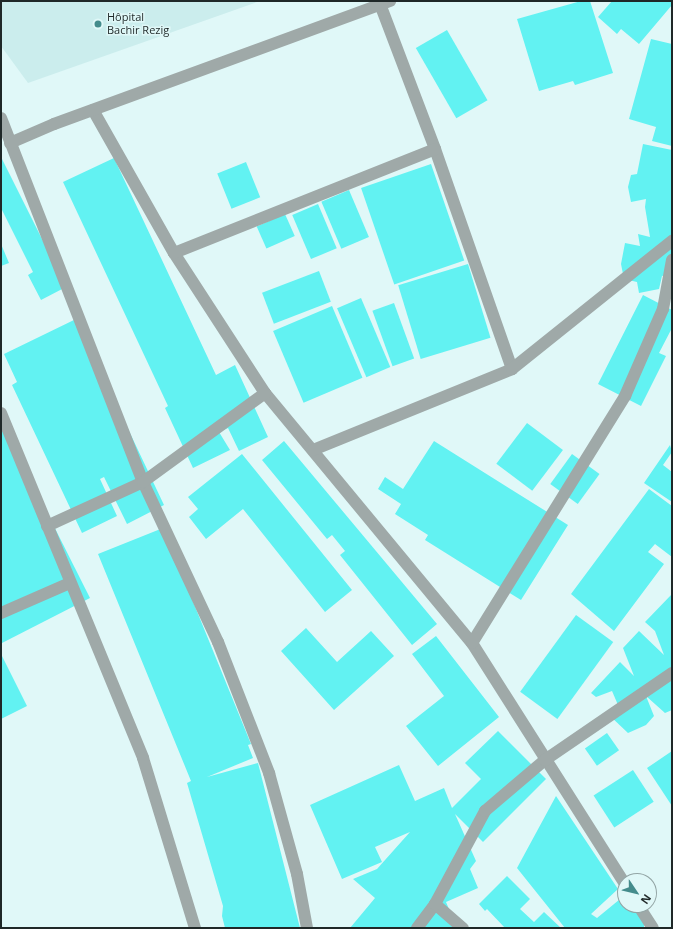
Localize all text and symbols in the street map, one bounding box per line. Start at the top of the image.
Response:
place label: Hôpital Bachir Rezig [107,11,169,37]
marker: Hôpital Bachir Rezig [92,18,104,30]
north arrow [617,873,657,913]
text: N [638,892,655,908]

